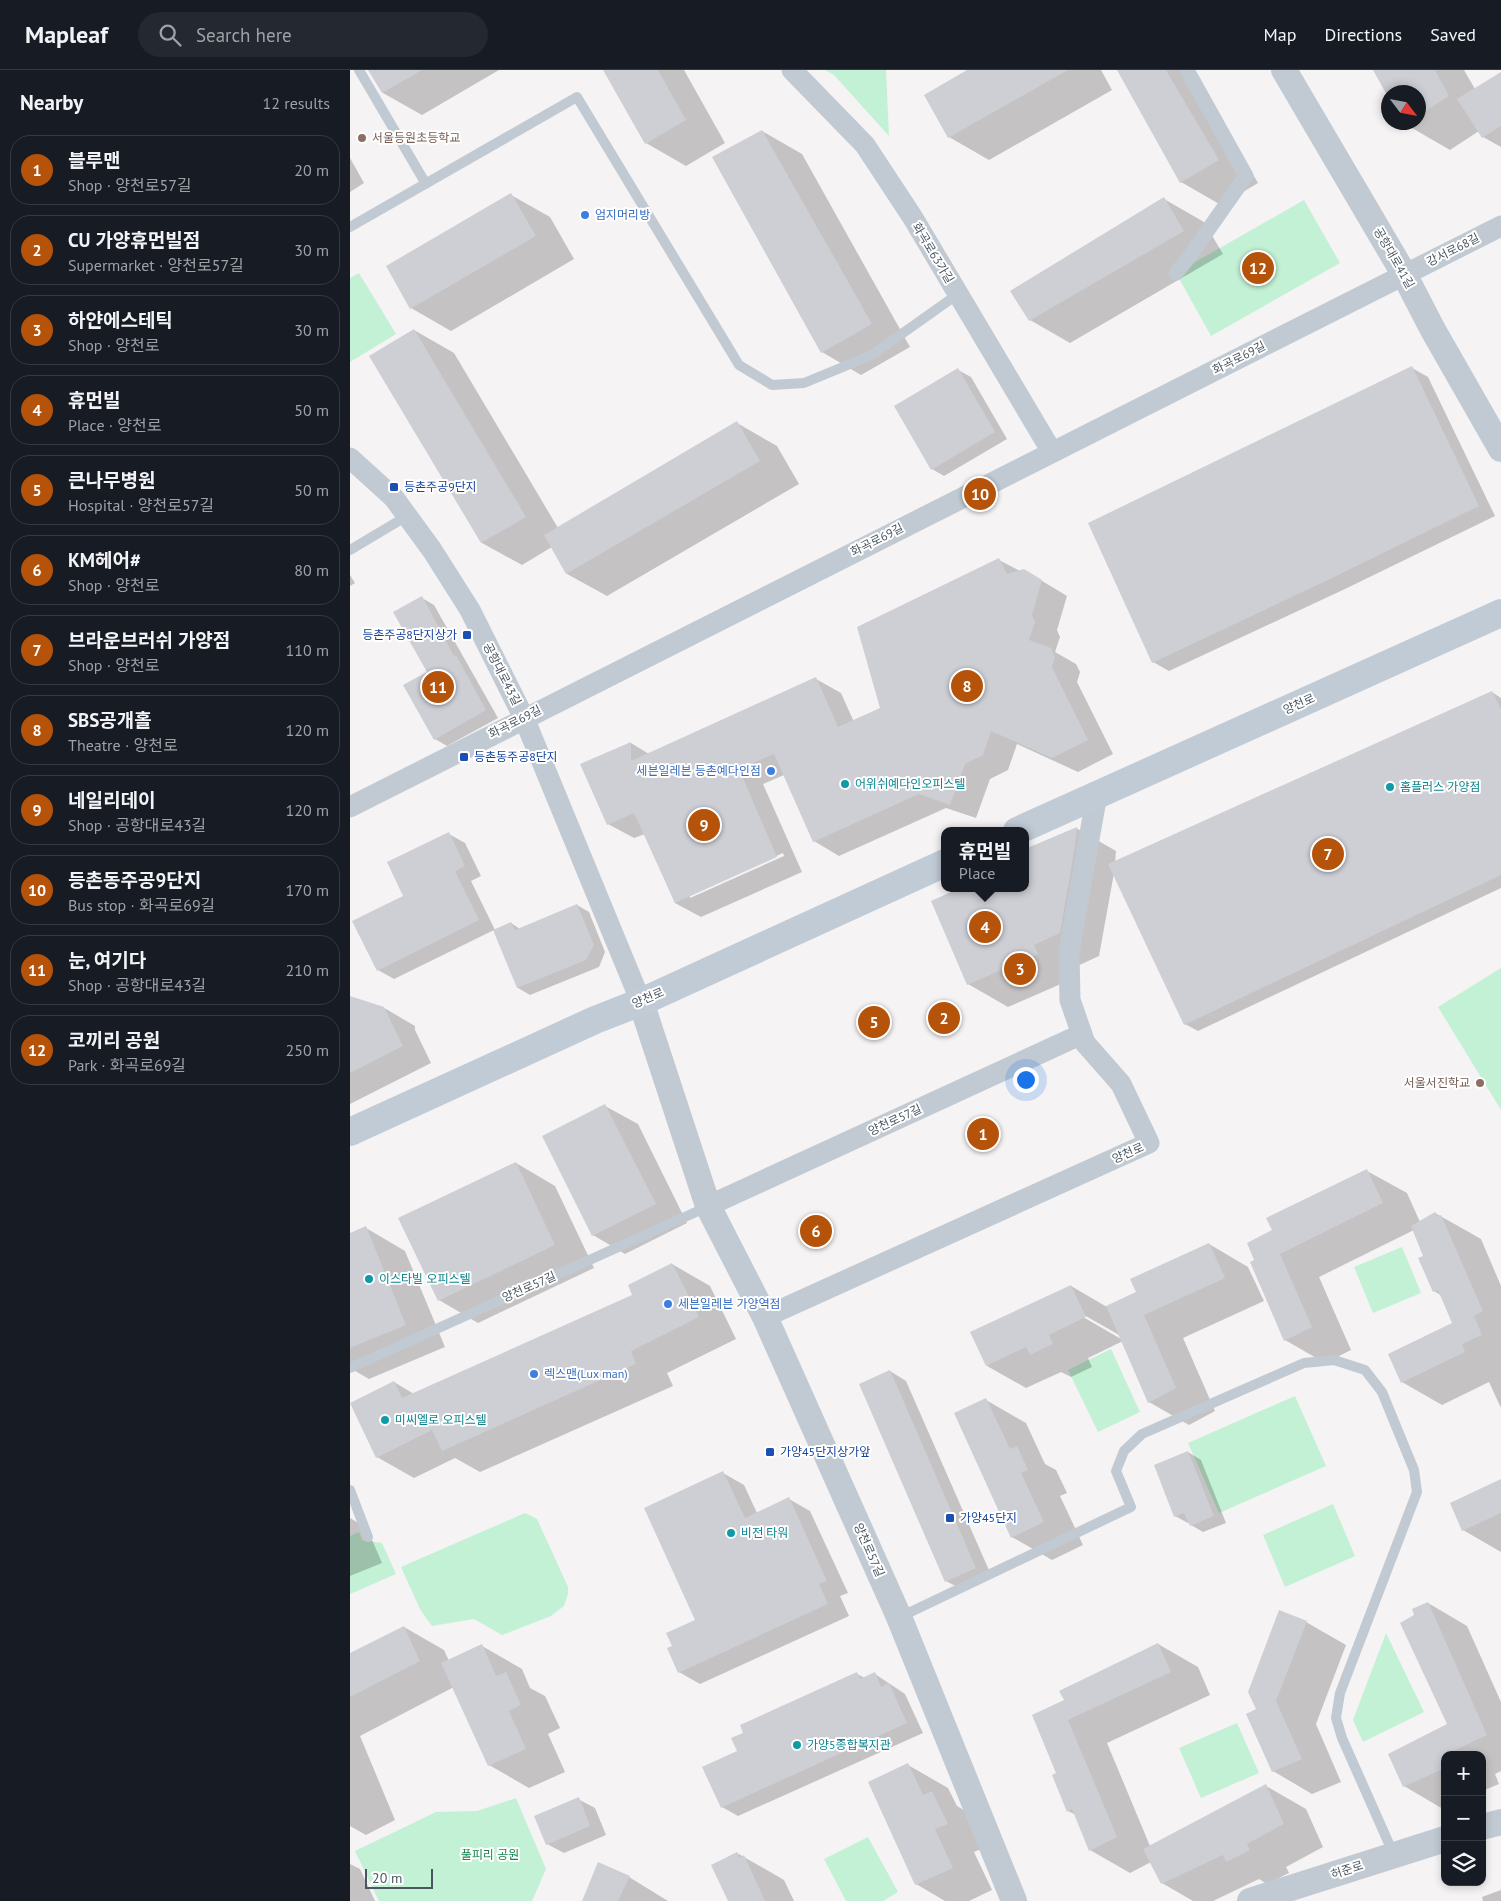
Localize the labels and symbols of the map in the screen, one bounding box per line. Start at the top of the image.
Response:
north arrow [1381,85,1426,130]
place label: 서울등원초등학교 [372,130,460,145]
marker: 서울등원초등학교 [356,132,368,144]
place label: 엄지머리방 [595,207,650,222]
marker: 엄지머리방 [579,209,591,221]
street label: 화곡로63가길 [909,220,957,286]
street label: 공항대로41길 [1371,224,1418,291]
street label: 강서로68길 [1424,230,1482,269]
pin: 12 [1242,249,1274,287]
street label: 화곡로69길 [1210,338,1268,377]
pin: 10 [964,475,996,513]
place label: 등촌주공9단지 [404,479,477,494]
marker: 등촌주공9단지 [388,481,400,493]
street label: 화곡로69길 [848,520,906,559]
place label: 등촌주공8단지상가 [362,627,457,642]
marker: 등촌주공8단지상가 [461,629,473,641]
street label: 공항대로43길 [480,640,525,708]
pin: 8 [951,667,983,705]
pin: 11 [422,668,454,706]
street label: 양천로 [1281,690,1317,717]
street label: 화곡로69길 [486,702,544,741]
place label: 등촌동주공8단지 [474,749,558,764]
marker: 등촌동주공8단지 [458,751,470,763]
place label: 세븐일레븐 등촌예다인점 [636,763,761,778]
marker: 세븐일레븐 등촌예다인점 [765,765,777,777]
place label: 어위쉬예다인오피스텔 [855,776,965,791]
marker: 어위쉬예다인오피스텔 [839,778,851,790]
place label: 홈플러스 가양점 [1400,779,1481,794]
marker: 홈플러스 가양점 [1384,781,1396,793]
pin: 9 [688,806,720,844]
pin: 7 [1312,835,1344,873]
pin: 4 [969,908,1001,946]
pin: 3 [1004,950,1036,988]
street label: 양천로 [630,984,666,1011]
pin: 2 [928,999,960,1037]
pin: 5 [858,1003,890,1041]
your location [1013,1067,1039,1093]
place label: 서울서진학교 [1404,1075,1470,1090]
marker: 서울서진학교 [1474,1077,1486,1089]
street label: 양천로57길 [866,1101,924,1138]
pin: 1 [967,1115,999,1153]
street label: 양천로 [1110,1139,1146,1166]
pin: 6 [800,1212,832,1250]
street label: 양천로57길 [500,1268,558,1305]
place label: 이스타빌 오피스텔 [379,1271,471,1286]
marker: 이스타빌 오피스텔 [363,1273,375,1285]
place label: 세븐일레븐 가양역점 [678,1296,781,1311]
marker: 세븐일레븐 가양역점 [662,1298,674,1310]
place label: 렉스맨(Lux man) [544,1366,628,1381]
marker: 렉스맨(Lux man) [528,1368,540,1380]
place label: 미씨엘로 오피스텔 [395,1412,487,1427]
marker: 미씨엘로 오피스텔 [379,1414,391,1426]
place label: 가양45단지상가앞 [780,1444,870,1459]
marker: 가양45단지상가앞 [764,1446,776,1458]
place label: 가양45단지 [960,1510,1017,1525]
marker: 가양45단지 [944,1512,956,1524]
street label: 양천로57길 [851,1521,888,1579]
place label: 비전 타워 [741,1525,788,1540]
marker: 비전 타워 [725,1527,737,1539]
place label: 가양5종합복지관 [807,1737,891,1752]
marker: 가양5종합복지관 [791,1739,803,1751]
park label: 풀피리 공원 [461,1847,519,1862]
street label: 허준로 [1329,1857,1365,1882]
scale bar [365,1866,432,1889]

